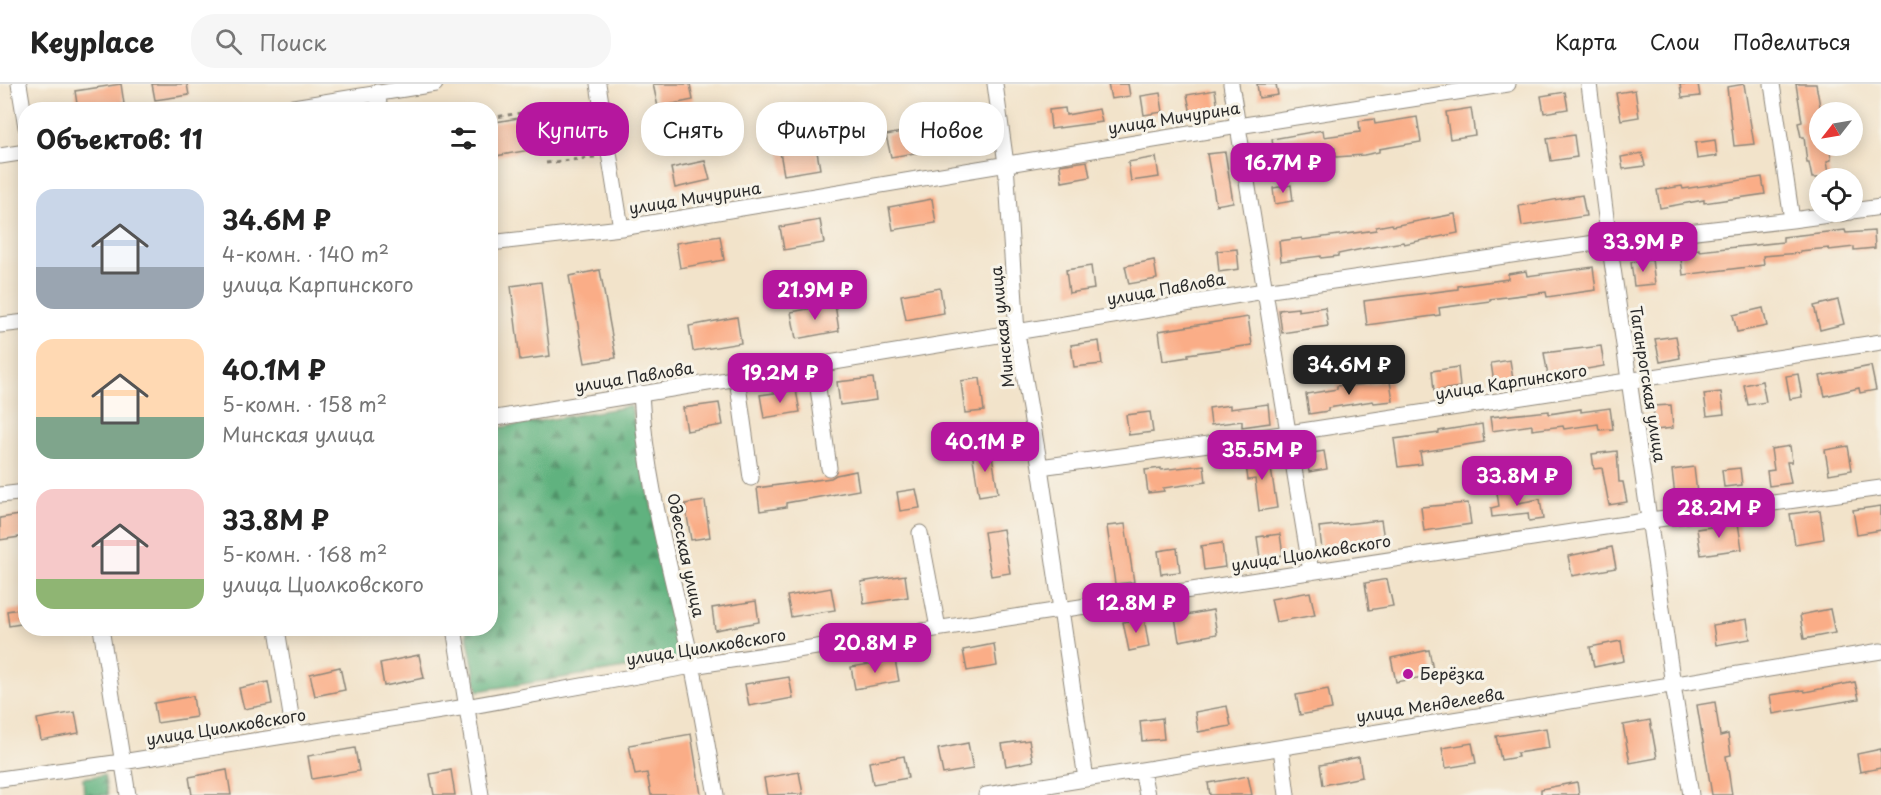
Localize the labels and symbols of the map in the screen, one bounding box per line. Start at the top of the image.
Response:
street label: улица Мичурина [1106,95,1242,139]
north arrow [1809,102,1863,156]
pin: 16.7M ₽ [1228,143,1338,194]
street label: улица Мичурина [627,175,763,219]
pin: 33.9M ₽ [1588,222,1698,273]
street label: Минская улица [983,265,1019,389]
street label: улица Павлова [1105,266,1227,310]
pin: 21.9M ₽ [760,270,870,321]
street label: Таганрогская улица [1625,304,1673,464]
pin: 34.6M ₽ [1294,345,1404,396]
pin: 19.2M ₽ [725,353,835,404]
street label: улица Павлова [573,355,695,397]
street label: улица Карпинского [1433,357,1588,405]
pin: 40.1M ₽ [930,422,1040,473]
pin: 35.5M ₽ [1207,430,1317,481]
pin: 33.8M ₽ [1462,456,1572,507]
pin: 28.2M ₽ [1664,488,1774,539]
street label: Одесская улица [662,491,712,619]
street label: улица Циолковского [1229,528,1392,576]
pin: 12.8M ₽ [1081,583,1191,634]
street label: улица Циолковского [624,622,787,670]
pin: 20.8M ₽ [820,623,930,674]
place label: Берёзка [1420,661,1484,685]
marker: Берёзка [1401,667,1415,681]
street label: улица Менделеева [1354,680,1506,728]
street label: улица Циолковского [144,702,307,750]

